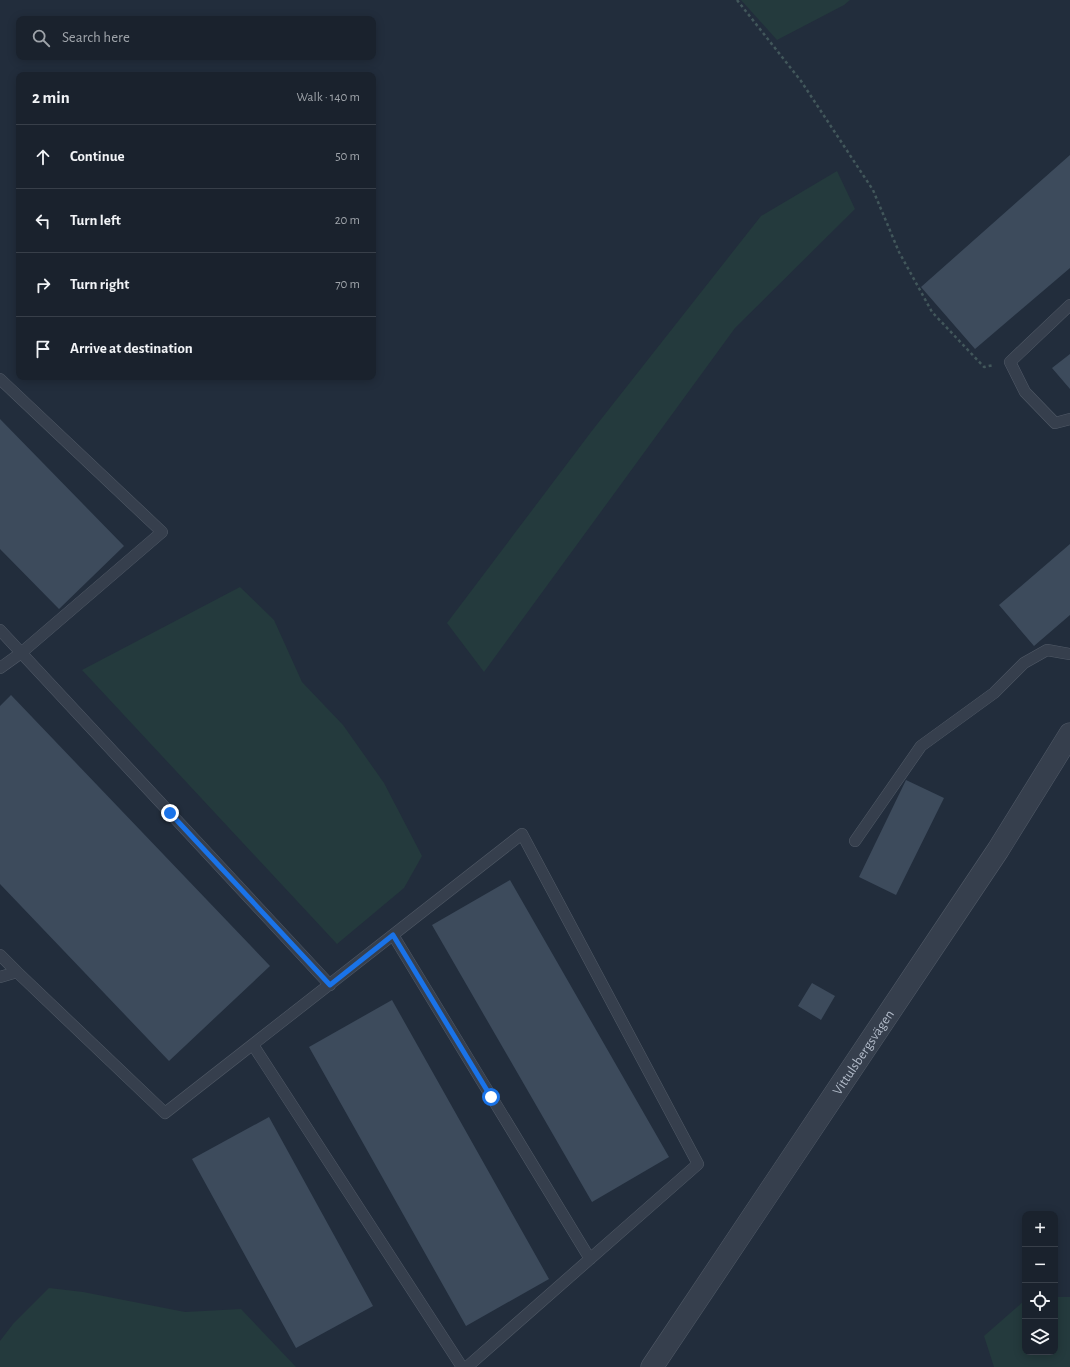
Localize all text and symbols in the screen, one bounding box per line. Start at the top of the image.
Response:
search box [16,16,376,60]
icon: search [30,27,52,49]
text: Search here [62,30,130,45]
text: 2 min [32,89,70,106]
text: Walk · 140 m [297,91,360,104]
icon: ahead [32,146,54,168]
text: Continue [70,149,125,164]
text: 50 m [335,150,360,163]
icon: left [32,210,54,232]
text: Turn left [70,213,121,228]
text: 20 m [335,214,360,227]
icon: right [32,274,54,296]
text: Turn right [70,277,129,292]
text: 70 m [335,278,360,291]
icon: arrive [32,338,54,360]
text: Arrive at destination [70,341,193,356]
route end [161,804,179,822]
street label: Vittulsbergsvägen [830,1008,897,1098]
route start [482,1088,500,1106]
map controls [1022,1211,1058,1355]
button: + [1022,1211,1058,1247]
button: − [1022,1247,1058,1283]
button: locate [1022,1283,1058,1319]
button: layers [1022,1319,1058,1355]

